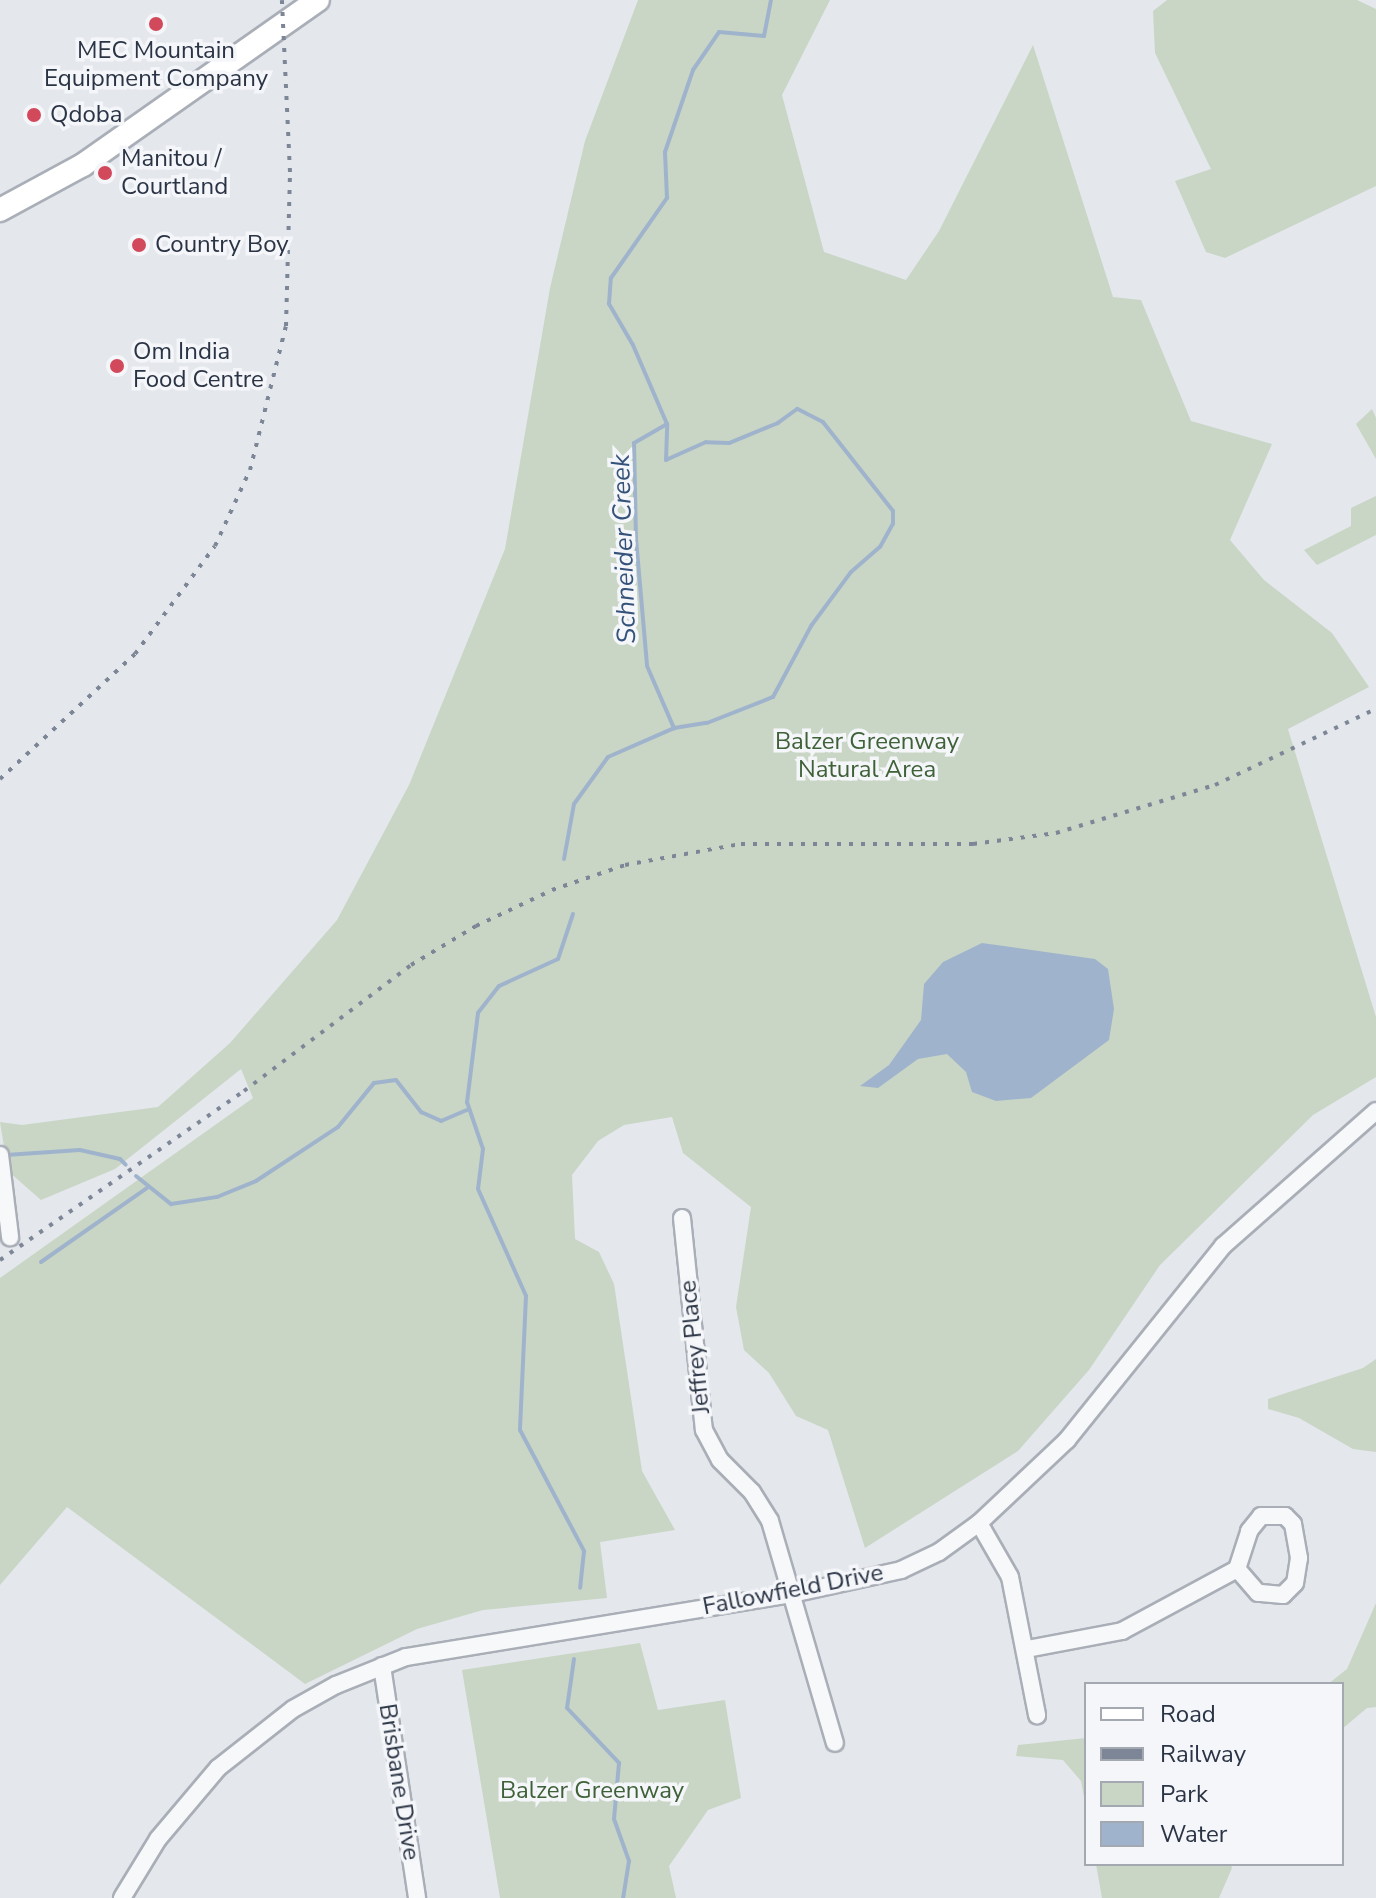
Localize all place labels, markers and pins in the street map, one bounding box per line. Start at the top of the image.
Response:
marker: MEC Mountain Equipment Company [147,15,165,33]
place label: MEC Mountain Equipment Company [44,37,268,93]
place label: Qdoba [50,101,122,129]
marker: Qdoba [25,106,43,124]
place label: Manitou / Courtland [121,145,228,201]
marker: Manitou / Courtland [96,164,114,182]
place label: Country Boy [155,231,289,259]
marker: Country Boy [130,236,148,254]
place label: Om India Food Centre [133,338,264,394]
marker: Om India Food Centre [108,357,126,375]

